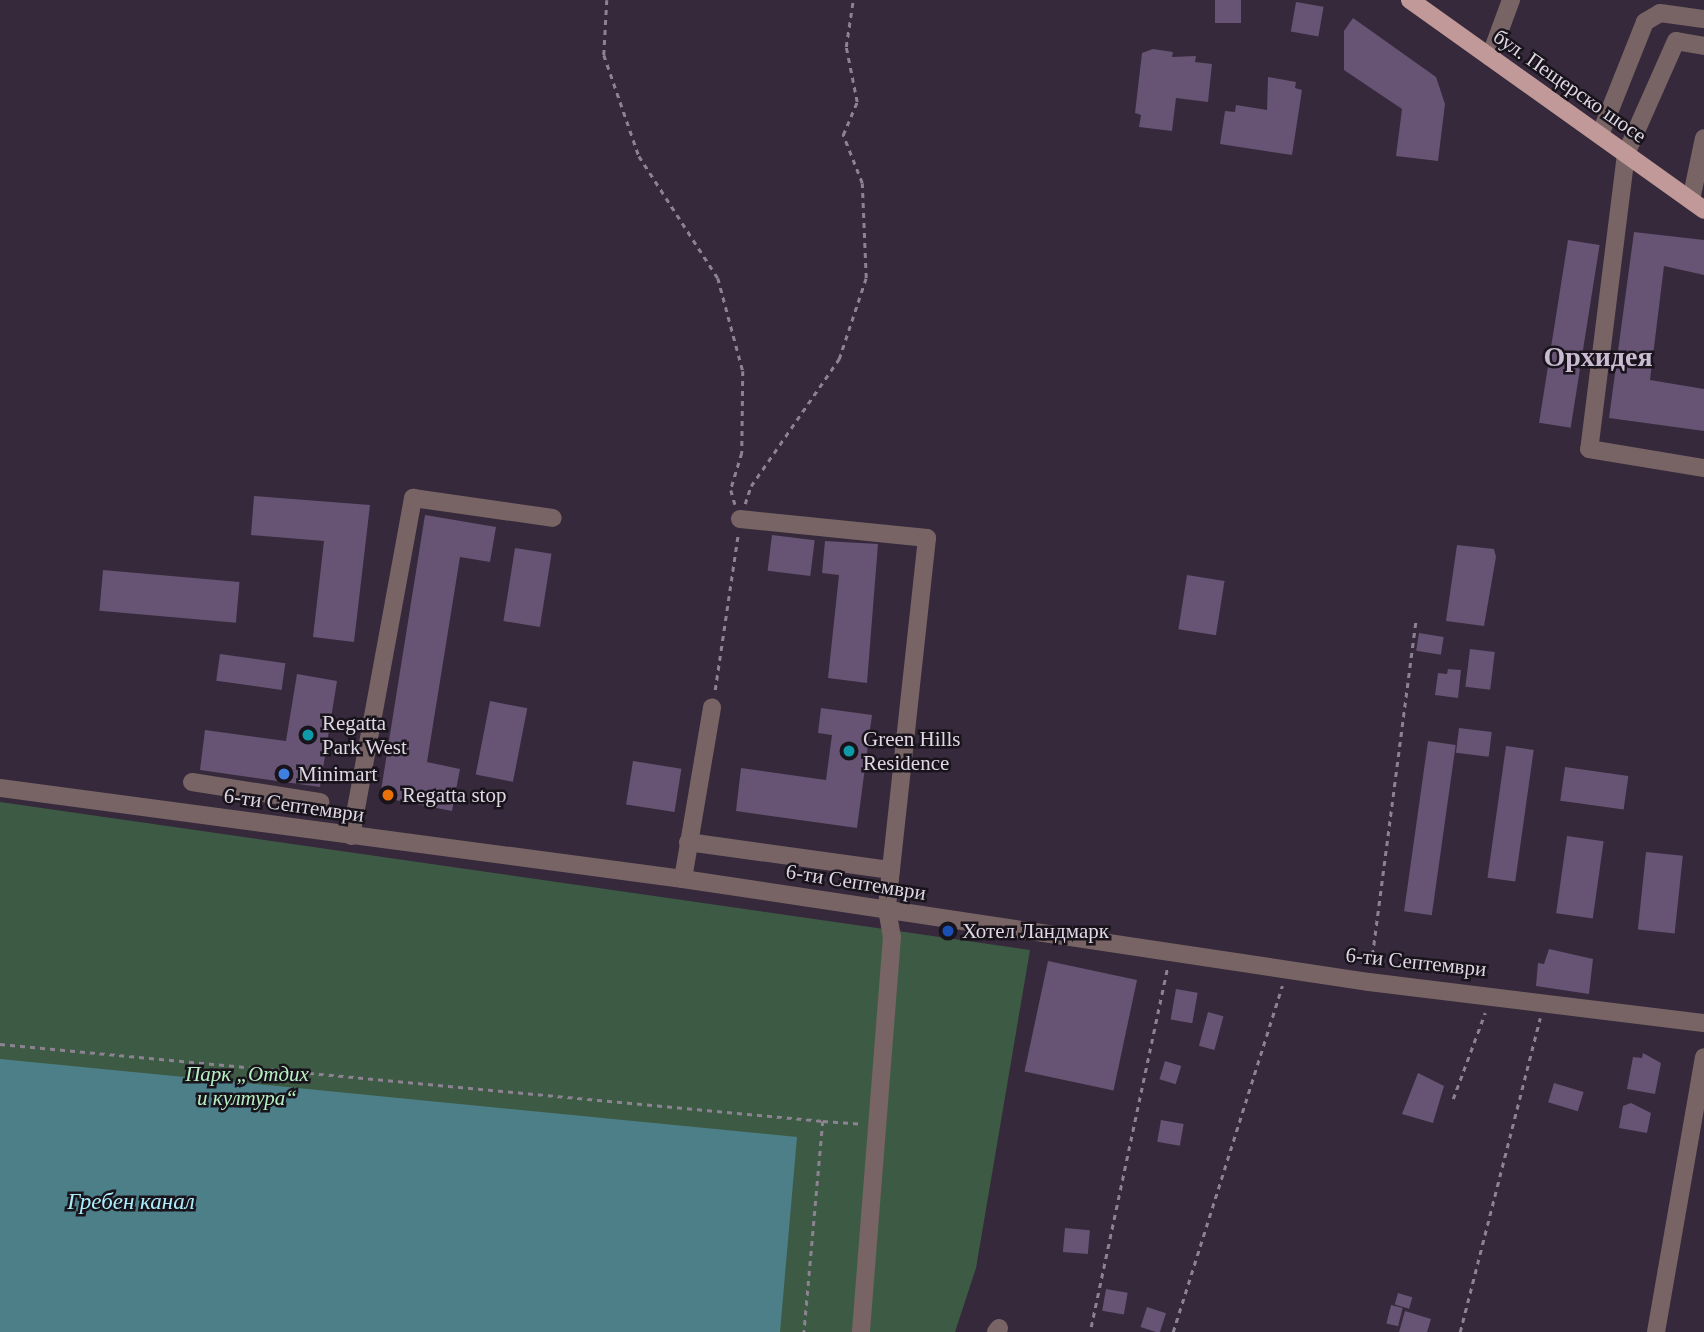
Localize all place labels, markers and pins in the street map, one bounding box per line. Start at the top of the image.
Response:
place label: Regatta Park West [322,710,407,760]
place label: Green Hills Residence [863,726,960,776]
marker: Regatta Park West [300,727,316,743]
marker: Green Hills Residence [841,743,857,759]
place label: Minimart [298,761,377,787]
marker: Minimart [276,766,292,782]
place label: Regatta stop [402,782,506,808]
marker: Regatta stop [380,787,396,803]
place label: Хотел Ландмарк [962,918,1109,944]
marker: Хотел Ландмарк [940,923,956,939]

